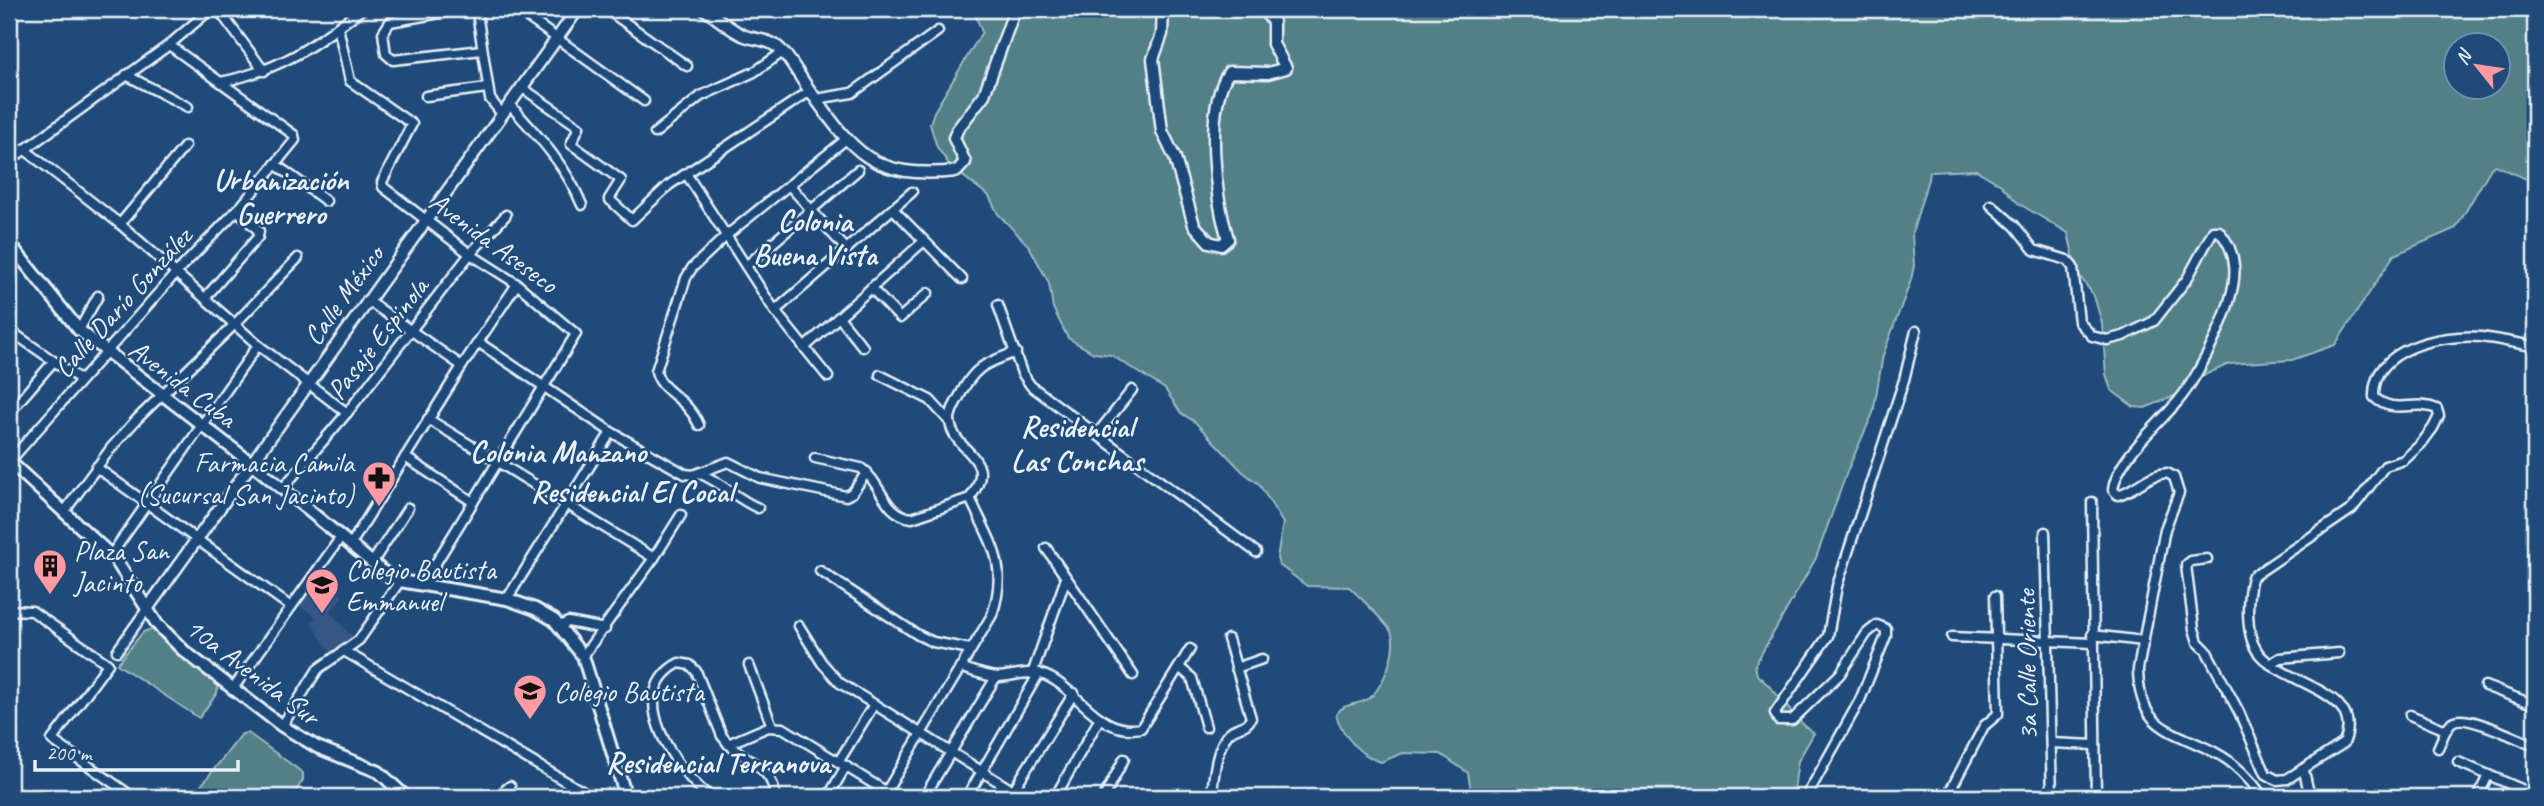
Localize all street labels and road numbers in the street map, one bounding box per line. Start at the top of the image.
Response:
street label: Avenida Aseseco [422,184,567,302]
street label: Calle Darío González [46,218,200,385]
street label: Calle México [295,236,393,352]
street label: Pasaje Espinola [319,268,437,406]
street label: Avenida Cuba [122,332,245,436]
street label: 3a Calle Oriente [2008,587,2045,741]
street label: 10a Avenida Sur [179,610,329,735]

